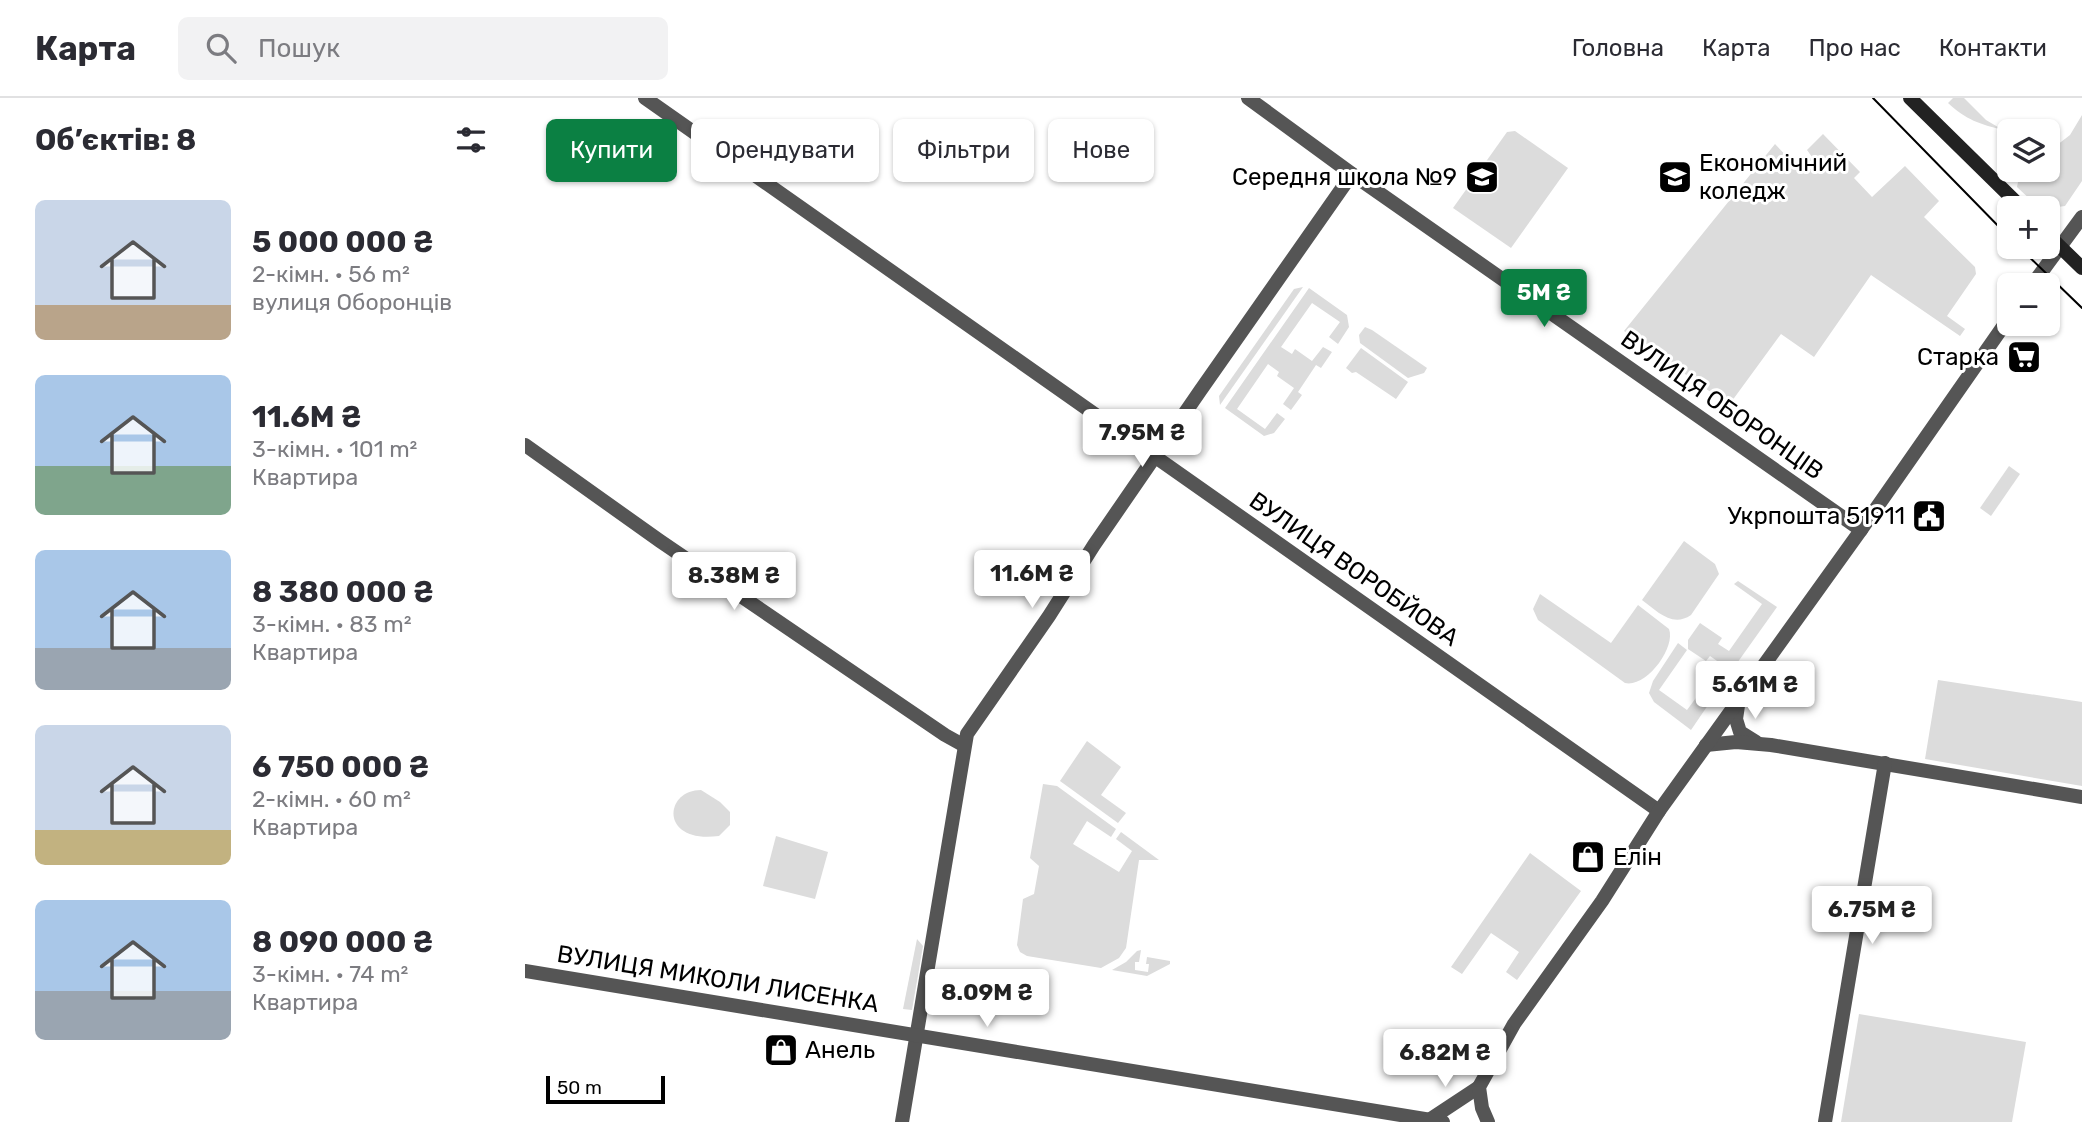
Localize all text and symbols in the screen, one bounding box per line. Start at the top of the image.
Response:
search box [178,17,668,80]
text: Карта [35,29,136,68]
icon: search [202,29,240,67]
text: Пошук [258,33,340,64]
text: Головна [1572,34,1664,62]
text: Карта [1702,34,1770,62]
text: Про нас [1808,34,1901,62]
text: Контакти [1939,34,2047,62]
chip: Купити [546,119,677,182]
chip: Орендувати [691,119,879,182]
chip: Фільтри [893,119,1034,182]
chip: Нове [1048,119,1154,182]
map controls [1997,119,2060,336]
button: layers [1997,119,2060,182]
icon: filters [452,121,490,159]
text: Об’єктів: 8 [35,122,196,158]
place label: Економічний коледж [1699,149,1847,205]
school or university icon: Середня школа №9 [1463,158,1501,196]
school or university icon: Економічний коледж [1656,158,1694,196]
place label: Середня школа №9 [1232,163,1457,191]
button: + [1997,196,2060,259]
text: 5 000 000 ₴ [252,224,433,260]
icon: home [91,228,175,312]
text: 2-кімн. · 56 m² [252,260,410,288]
pin: 5M ₴ [1503,270,1585,329]
button: − [1997,273,2060,336]
text: 5M ₴ [1517,278,1571,306]
text: вулиця Оборонців [252,288,452,316]
street label: ВУЛИЦЯ ОБОРОНЦІВ [1616,325,1828,485]
supermarket icon: Старка [2005,338,2043,376]
place label: Старка [1917,343,1999,371]
text: 11.6M ₴ [252,399,361,435]
icon: home [91,403,175,487]
pin: 7.95M ₴ [1077,410,1207,469]
text: 7.95M ₴ [1099,418,1185,446]
text: 3-кімн. · 101 m² [252,435,417,463]
text: Квартира [252,463,358,491]
street label: ВУЛИЦЯ ВОРОБЙОВА [1244,486,1464,652]
public building icon: Укрпошта 51911 [1910,497,1948,535]
place label: Укрпошта 51911 [1727,502,1905,530]
pin: 11.6M ₴ [967,550,1097,610]
pin: 8.38M ₴ [669,552,799,612]
text: 11.6M ₴ [990,559,1074,587]
text: 8.38M ₴ [688,561,780,589]
text: 8 380 000 ₴ [252,574,434,610]
icon: home [91,578,175,662]
text: 3-кімн. · 83 m² [252,610,412,638]
text: Квартира [252,638,358,666]
pin: 5.61M ₴ [1690,662,1820,721]
text: 5.61M ₴ [1712,670,1798,698]
text: 6 750 000 ₴ [252,749,429,785]
icon: home [91,753,175,837]
text: 2-кімн. · 60 m² [252,785,411,813]
text: Квартира [252,813,358,841]
shop icon: Елін [1569,838,1607,876]
place label: Елін [1613,843,1662,871]
pin: 6.75M ₴ [1807,886,1937,946]
text: 6.75M ₴ [1828,895,1916,923]
text: 8 090 000 ₴ [252,924,433,960]
icon: home [91,928,175,1012]
street label: ВУЛИЦЯ МИКОЛИ ЛИСЕНКА [555,940,881,1018]
text: 3-кімн. · 74 m² [252,960,408,988]
pin: 8.09M ₴ [922,970,1052,1029]
text: 8.09M ₴ [941,978,1033,1006]
text: Квартира [252,988,358,1016]
pin: 6.82M ₴ [1380,1030,1510,1089]
shop icon: Анель [762,1031,800,1069]
place label: Анель [805,1036,875,1064]
text: 6.82M ₴ [1399,1038,1491,1066]
scale bar [546,1073,665,1105]
text: 50 m [557,1076,602,1099]

